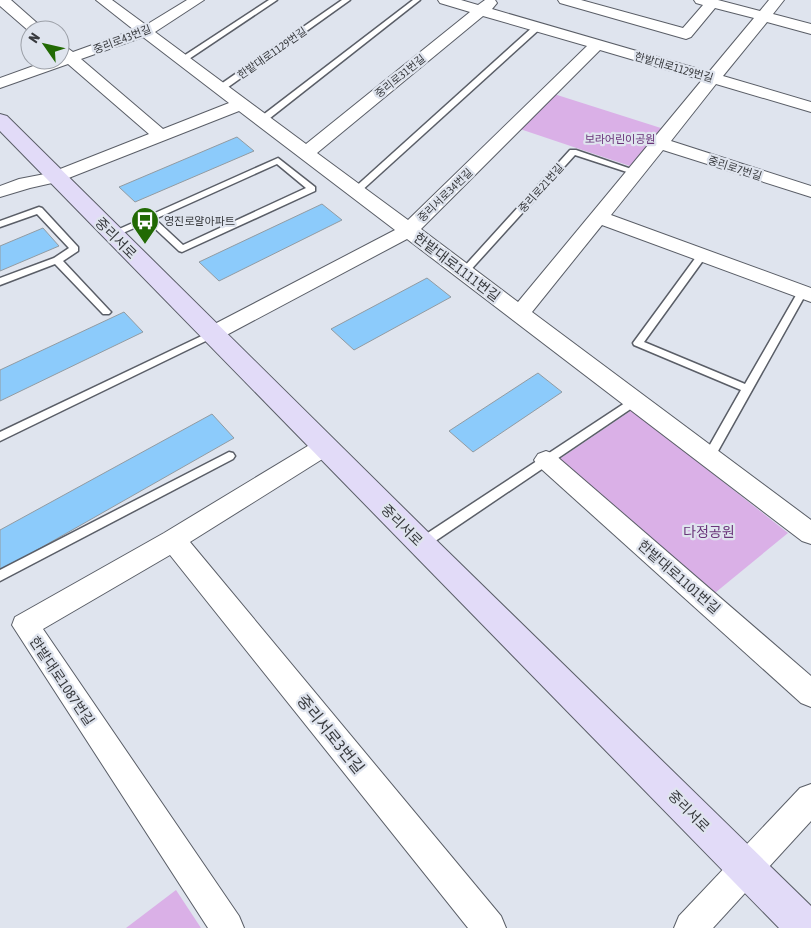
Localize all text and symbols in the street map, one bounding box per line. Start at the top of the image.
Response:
north arrow [20,20,70,70]
street label: 중리로43번길 [91,22,153,56]
street label: 한밭대로1129번길 [235,25,309,81]
text: N [25,30,43,46]
street label: 한밭대로1129번길 [633,50,715,84]
street label: 중리로31번길 [373,52,427,100]
park label: 보라어린이공원 [585,133,655,145]
street label: 중리로7번길 [707,154,763,182]
street label: 중리로21번길 [516,161,566,215]
street label: 중리서로34번길 [415,166,475,224]
bus stop icon: 영진로얄아파트 [130,206,160,245]
street label: 중리서로 [92,214,140,262]
place label: 영진로얄아파트 [164,215,235,227]
street label: 한밭대로1111번길 [411,229,503,305]
street label: 중리서로 [378,501,426,549]
park label: 다정공원 [683,524,735,540]
street label: 한밭대로1101번길 [635,537,723,617]
street label: 한밭대로1087번길 [26,634,98,728]
street label: 중리서로3번길 [294,691,368,777]
street label: 중리서로 [665,787,713,835]

